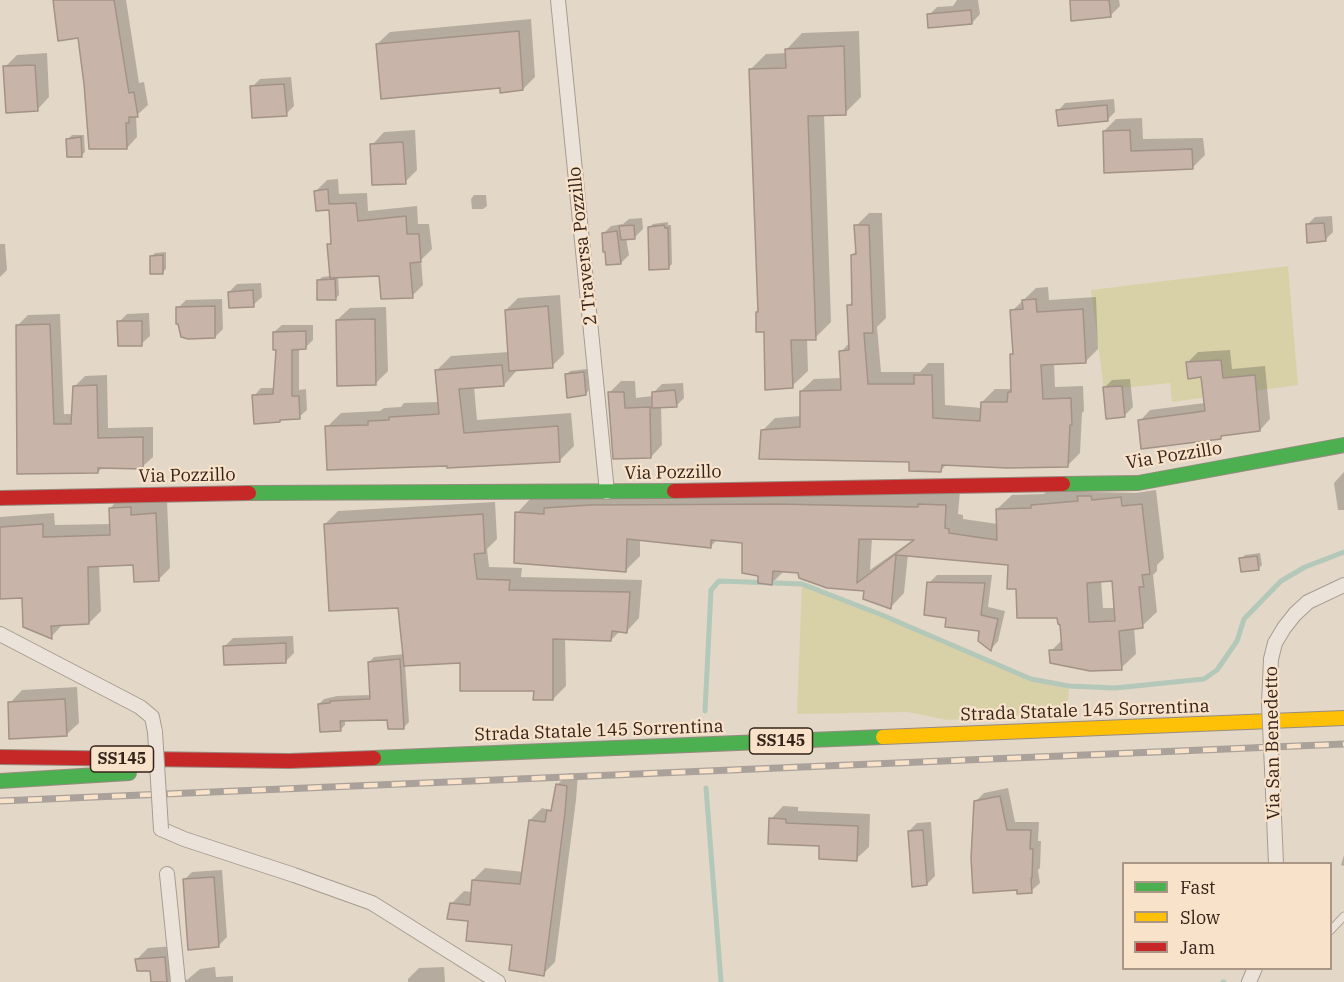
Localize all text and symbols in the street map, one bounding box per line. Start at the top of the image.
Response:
street label: 2 Traversa Pozzillo [564,165,602,327]
street label: Via Pozzillo [1124,438,1224,474]
street label: Via Pozzillo [624,461,722,485]
street label: Via Pozzillo [138,464,236,488]
street label: Via San Benedetto [1261,666,1285,820]
street label: Strada Statale 145 Sorrentina [960,696,1210,726]
street label: Strada Statale 145 Sorrentina [474,716,724,746]
road number: SS145 [750,728,812,754]
road number: SS145 [90,746,154,772]
legend [1122,862,1332,970]
text: Fast [1180,876,1215,899]
text: Slow [1180,906,1220,929]
text: Jam [1180,936,1215,959]

